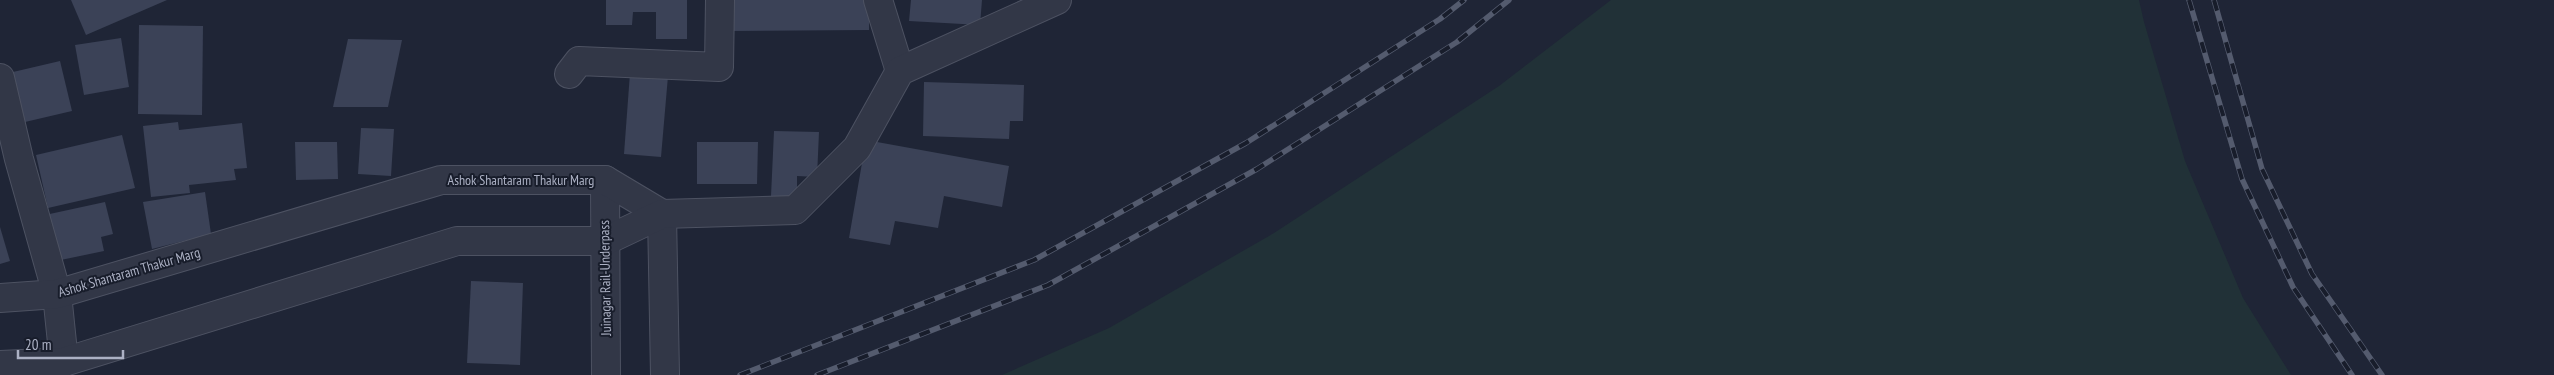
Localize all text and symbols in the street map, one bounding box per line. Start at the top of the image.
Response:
street label: Ashok Shantaram Thakur Marg [448,171,594,189]
street label: Juinagar Rail-Underpass [595,220,615,337]
street label: Ashok Shantaram Thakur Marg [56,243,202,301]
scale bar [18,328,122,360]
text: 20 m [25,335,51,354]

